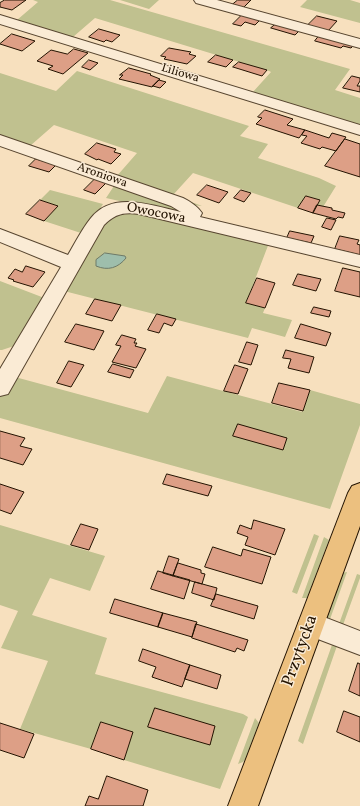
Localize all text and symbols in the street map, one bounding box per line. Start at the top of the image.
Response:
street label: Liliowa [159,61,201,87]
street label: Aroniowa [75,161,129,191]
street label: Owocowa [125,200,187,228]
street label: Przytycka [279,612,323,690]

